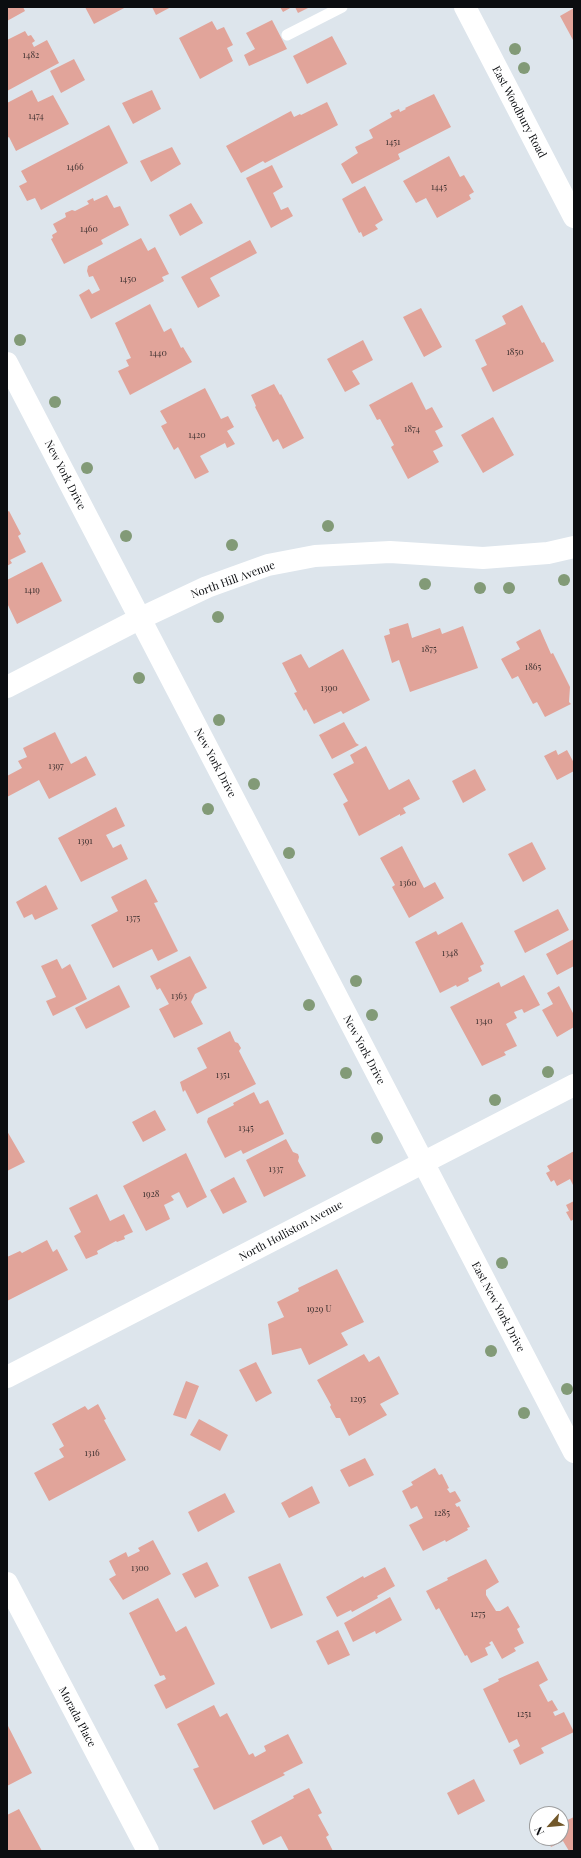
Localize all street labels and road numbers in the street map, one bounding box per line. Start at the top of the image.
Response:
street label: East Woodbury Road [489,64,549,160]
street label: New York Drive [42,438,88,512]
street label: North Hill Avenue [189,559,277,601]
street label: New York Drive [191,726,239,800]
street label: New York Drive [340,1013,388,1087]
street label: North Holliston Avenue [237,1198,345,1264]
street label: East New York Drive [469,1260,527,1354]
street label: Morada Place [56,1685,98,1749]

